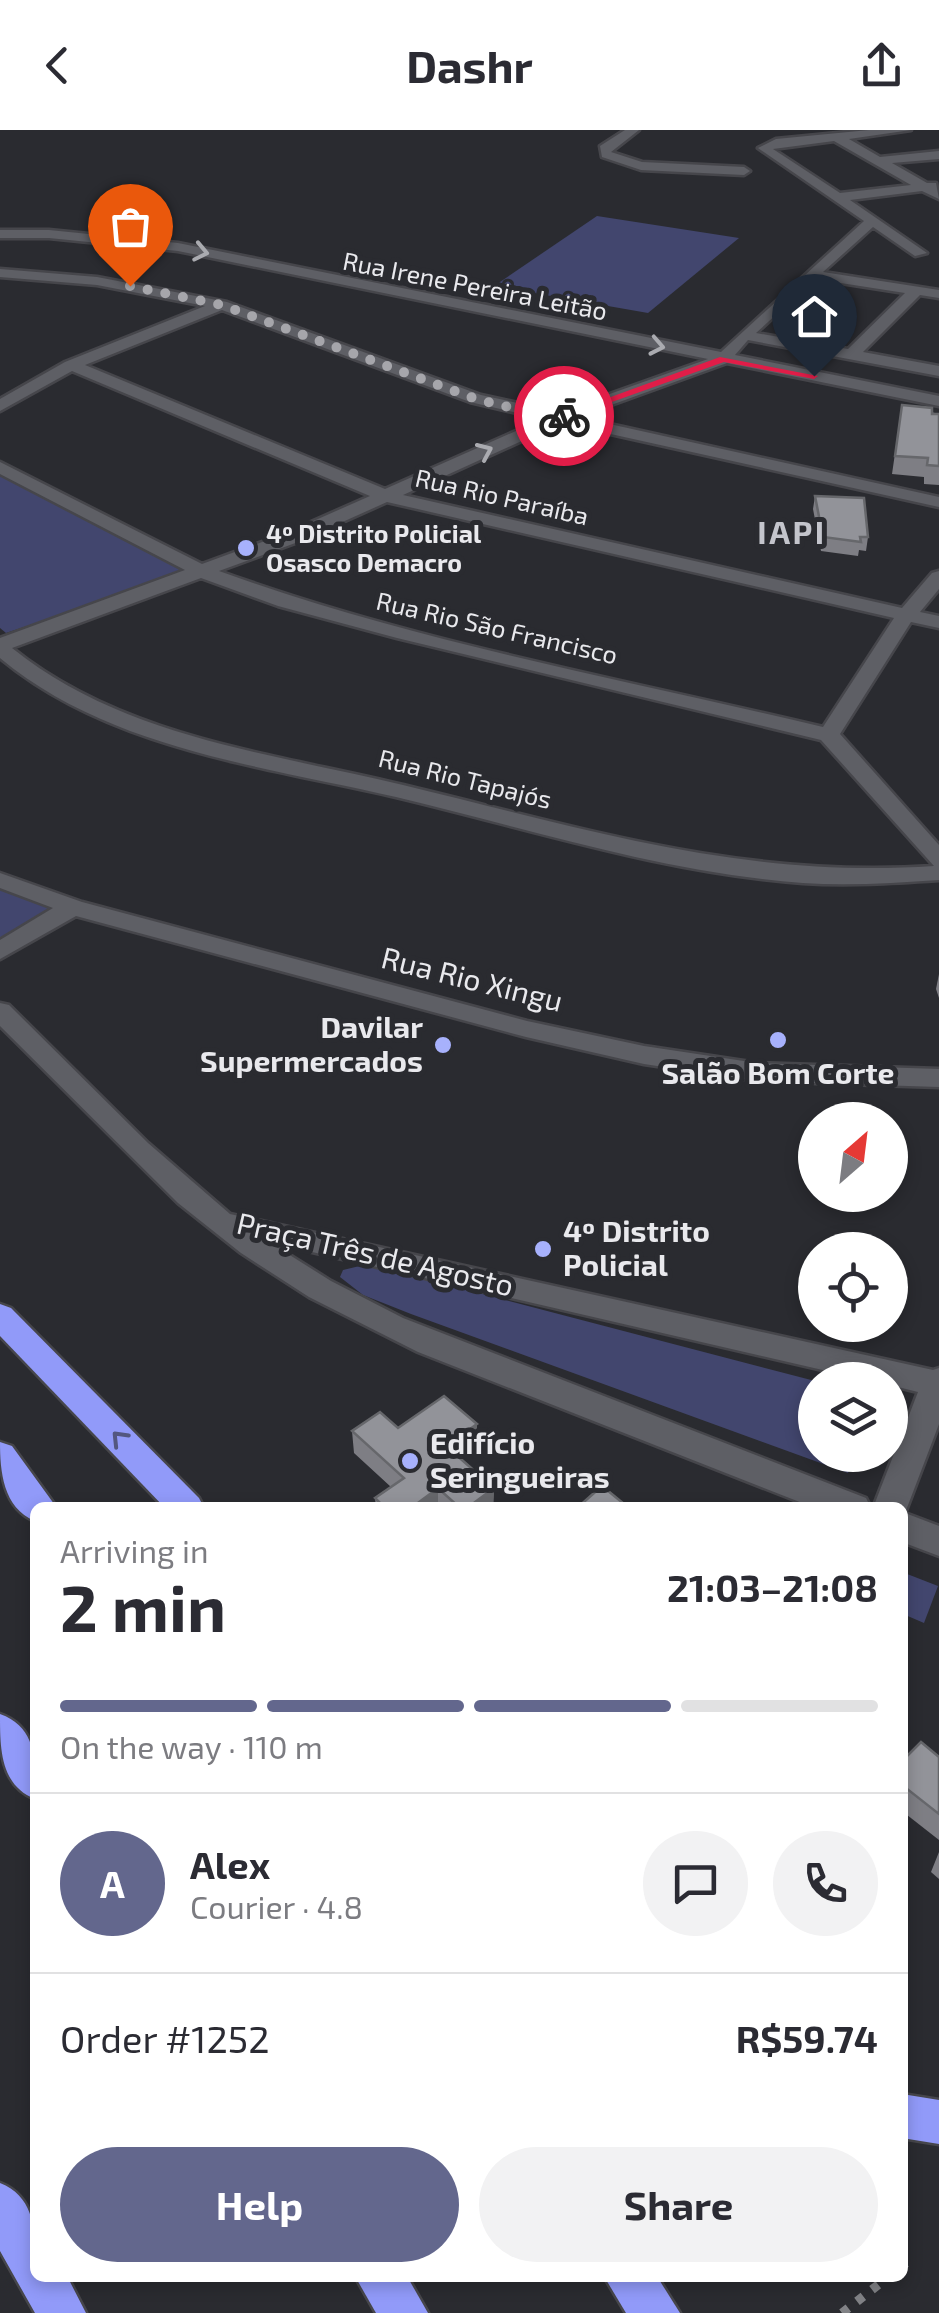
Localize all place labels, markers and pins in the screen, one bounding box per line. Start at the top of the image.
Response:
pin [88,184,173,287]
pin [772,274,857,377]
place label: 4º Distrito Policial Osasco Demacro [266,518,482,577]
marker: 4º Distrito Policial Osasco Demacro [235,537,257,559]
place label: Davilar Supermercados [200,1008,423,1078]
marker: Salão Bom Corte [767,1029,789,1051]
marker: Davilar Supermercados [432,1034,454,1056]
place label: Salão Bom Corte [662,1054,894,1090]
place label: 4º Distrito Policial [563,1212,710,1282]
marker: 4º Distrito Policial [532,1238,554,1260]
place label: Edifício Seringueiras [430,1424,610,1494]
marker: Edifício Seringueiras [399,1450,421,1472]

